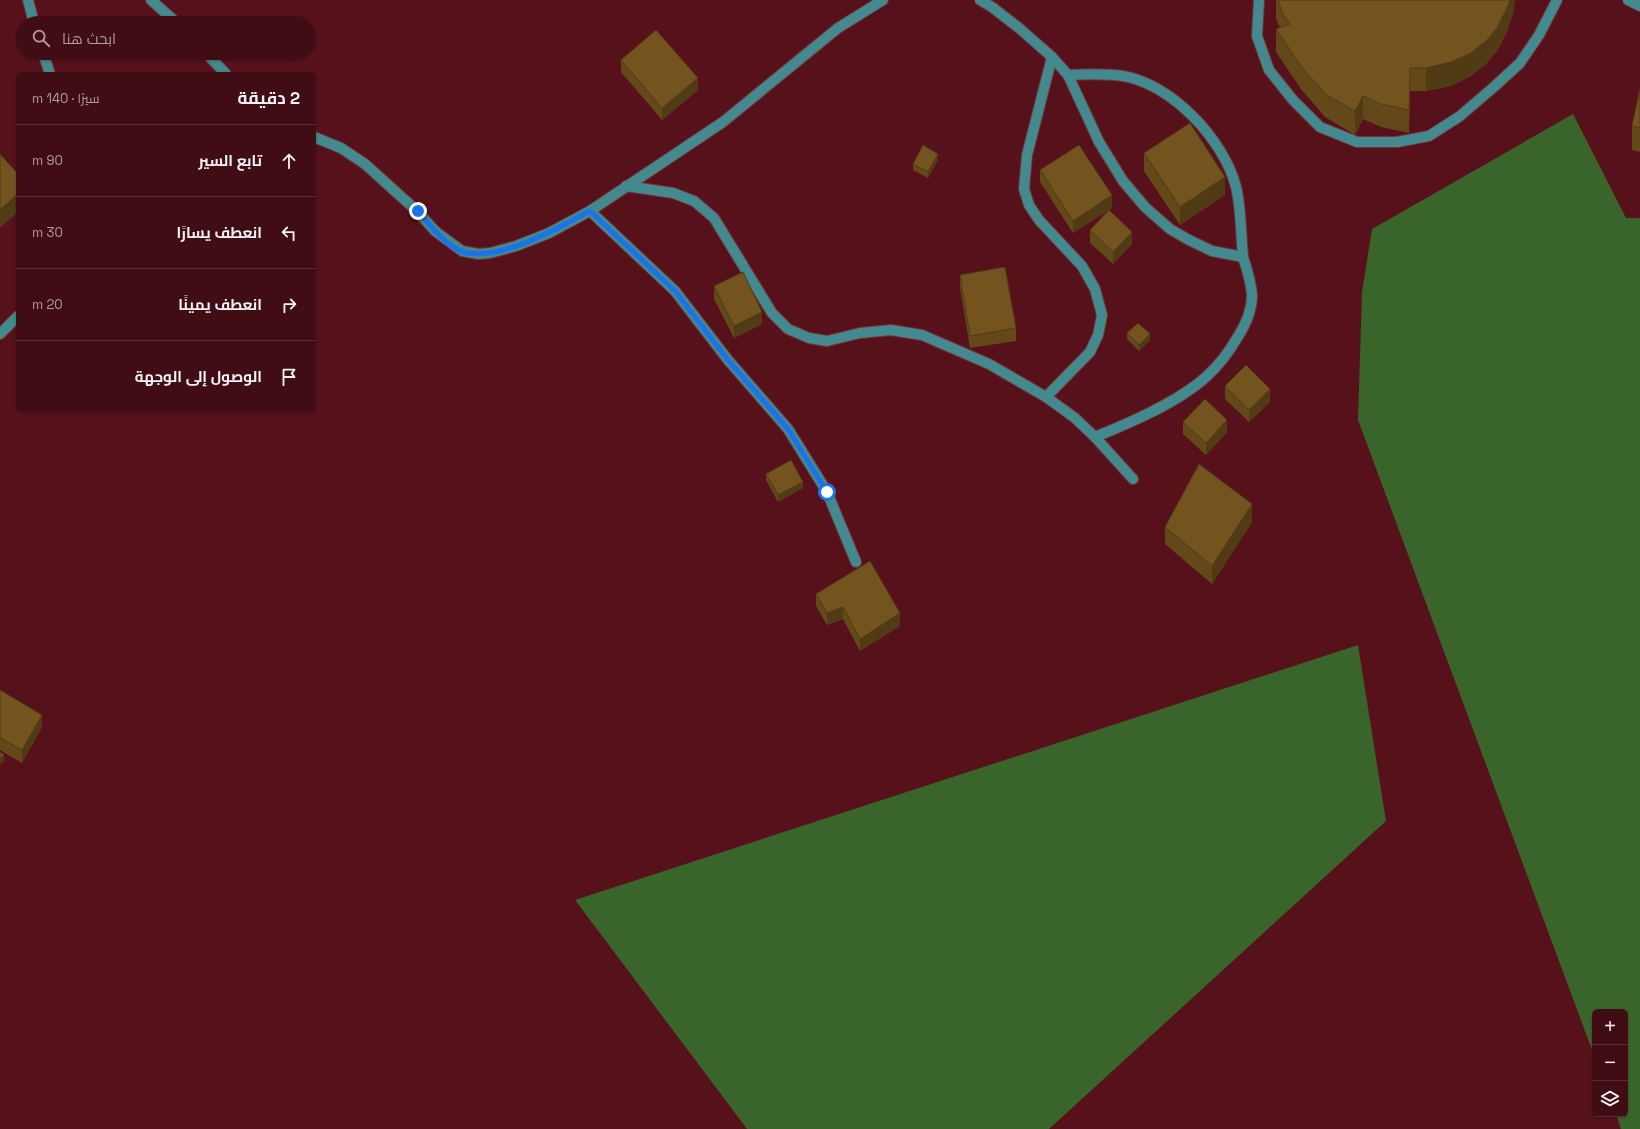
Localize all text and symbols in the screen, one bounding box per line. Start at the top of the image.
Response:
search box [16,16,316,60]
icon: search [30,27,52,49]
text: ابحث هنا [62,29,116,48]
text: 2 دقيقة [238,87,300,109]
text: سيرًا · 140 m [32,90,100,107]
icon: ahead [278,150,300,172]
text: تابع السير [199,151,262,170]
text: 90 m [32,152,63,169]
route end [409,202,427,220]
icon: left [278,222,300,244]
text: انعطف يسارًا [176,223,262,242]
text: 30 m [32,224,63,241]
icon: right [278,294,300,316]
text: انعطف يمينًا [178,295,262,314]
text: 20 m [32,296,63,313]
icon: arrive [278,366,300,388]
text: الوصول إلى الوجهة [135,367,262,386]
route start [818,483,836,501]
map controls [1592,1009,1628,1117]
button: + [1592,1009,1628,1045]
button: − [1592,1045,1628,1081]
button: layers [1592,1081,1628,1117]

